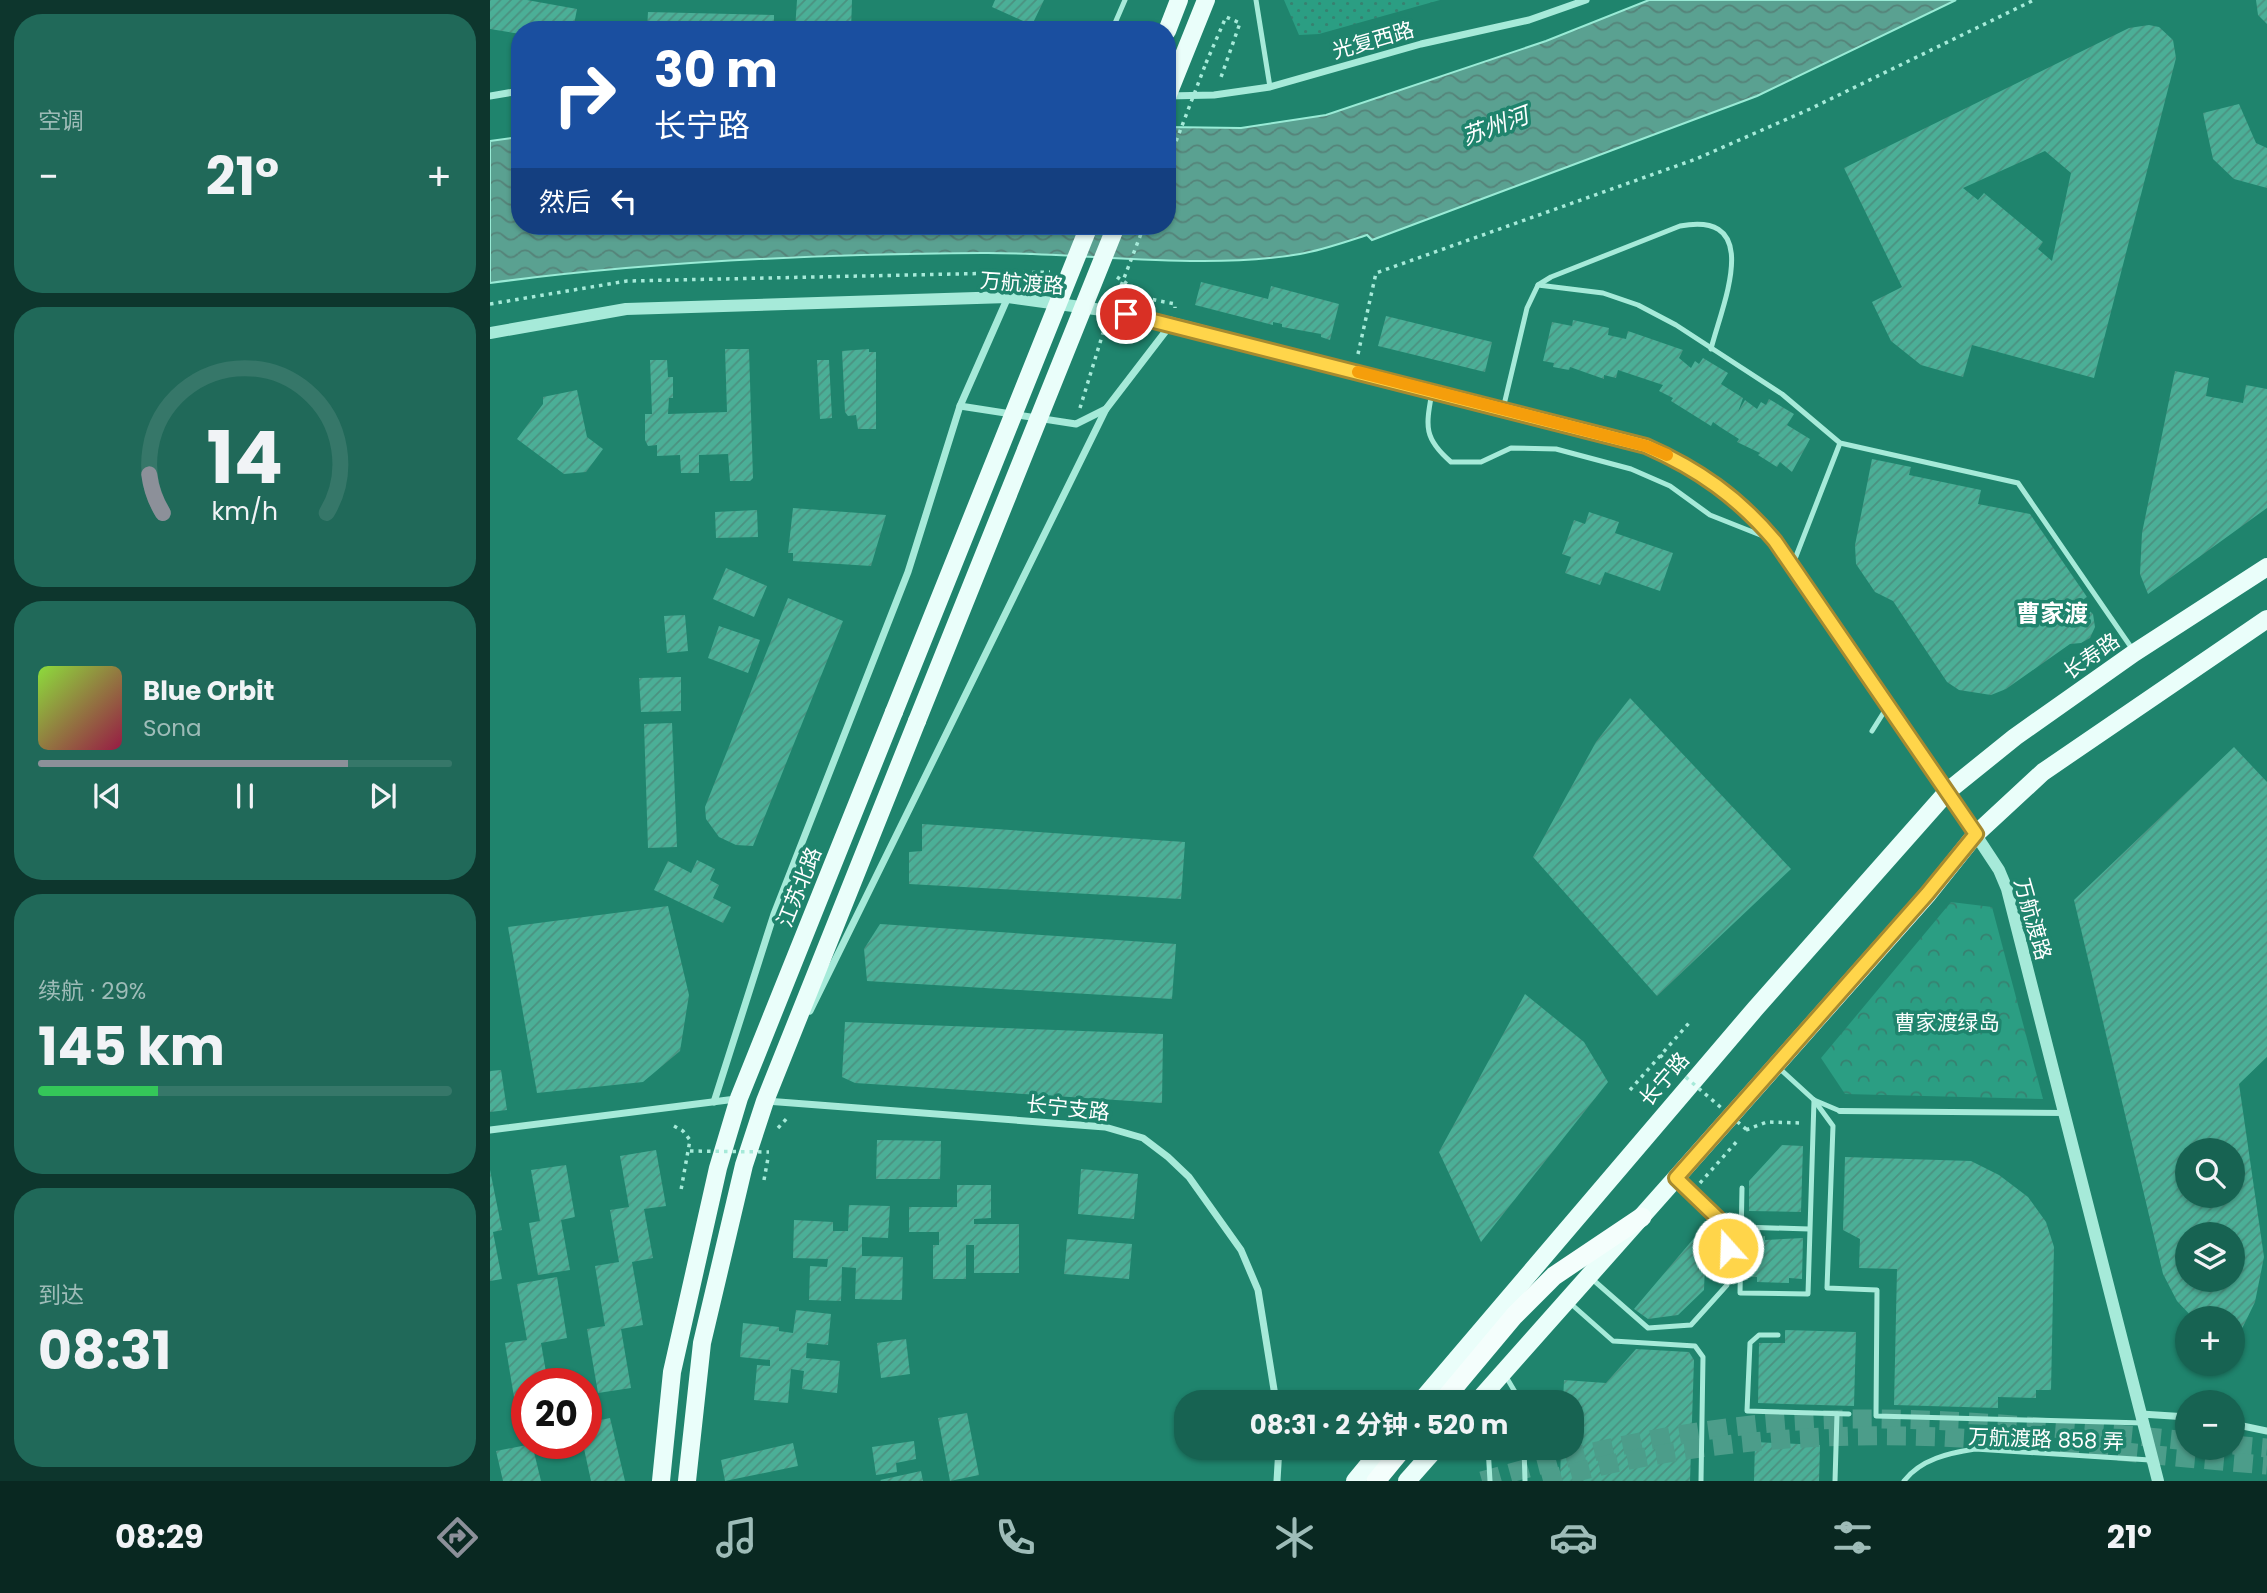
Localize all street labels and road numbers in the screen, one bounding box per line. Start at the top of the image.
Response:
street label: 光复西路 [1329,14,1417,66]
street label: 万航渡路 [979,266,1065,300]
street label: 长寿路 [2057,626,2125,686]
street label: 江苏北路 [770,843,828,931]
street label: 万航渡路 [2007,875,2059,963]
street label: 长宁路 [1632,1046,1696,1112]
street label: 长宁支路 [1025,1089,1111,1127]
street label: 万航渡路 858 弄 [1968,1422,2124,1456]

